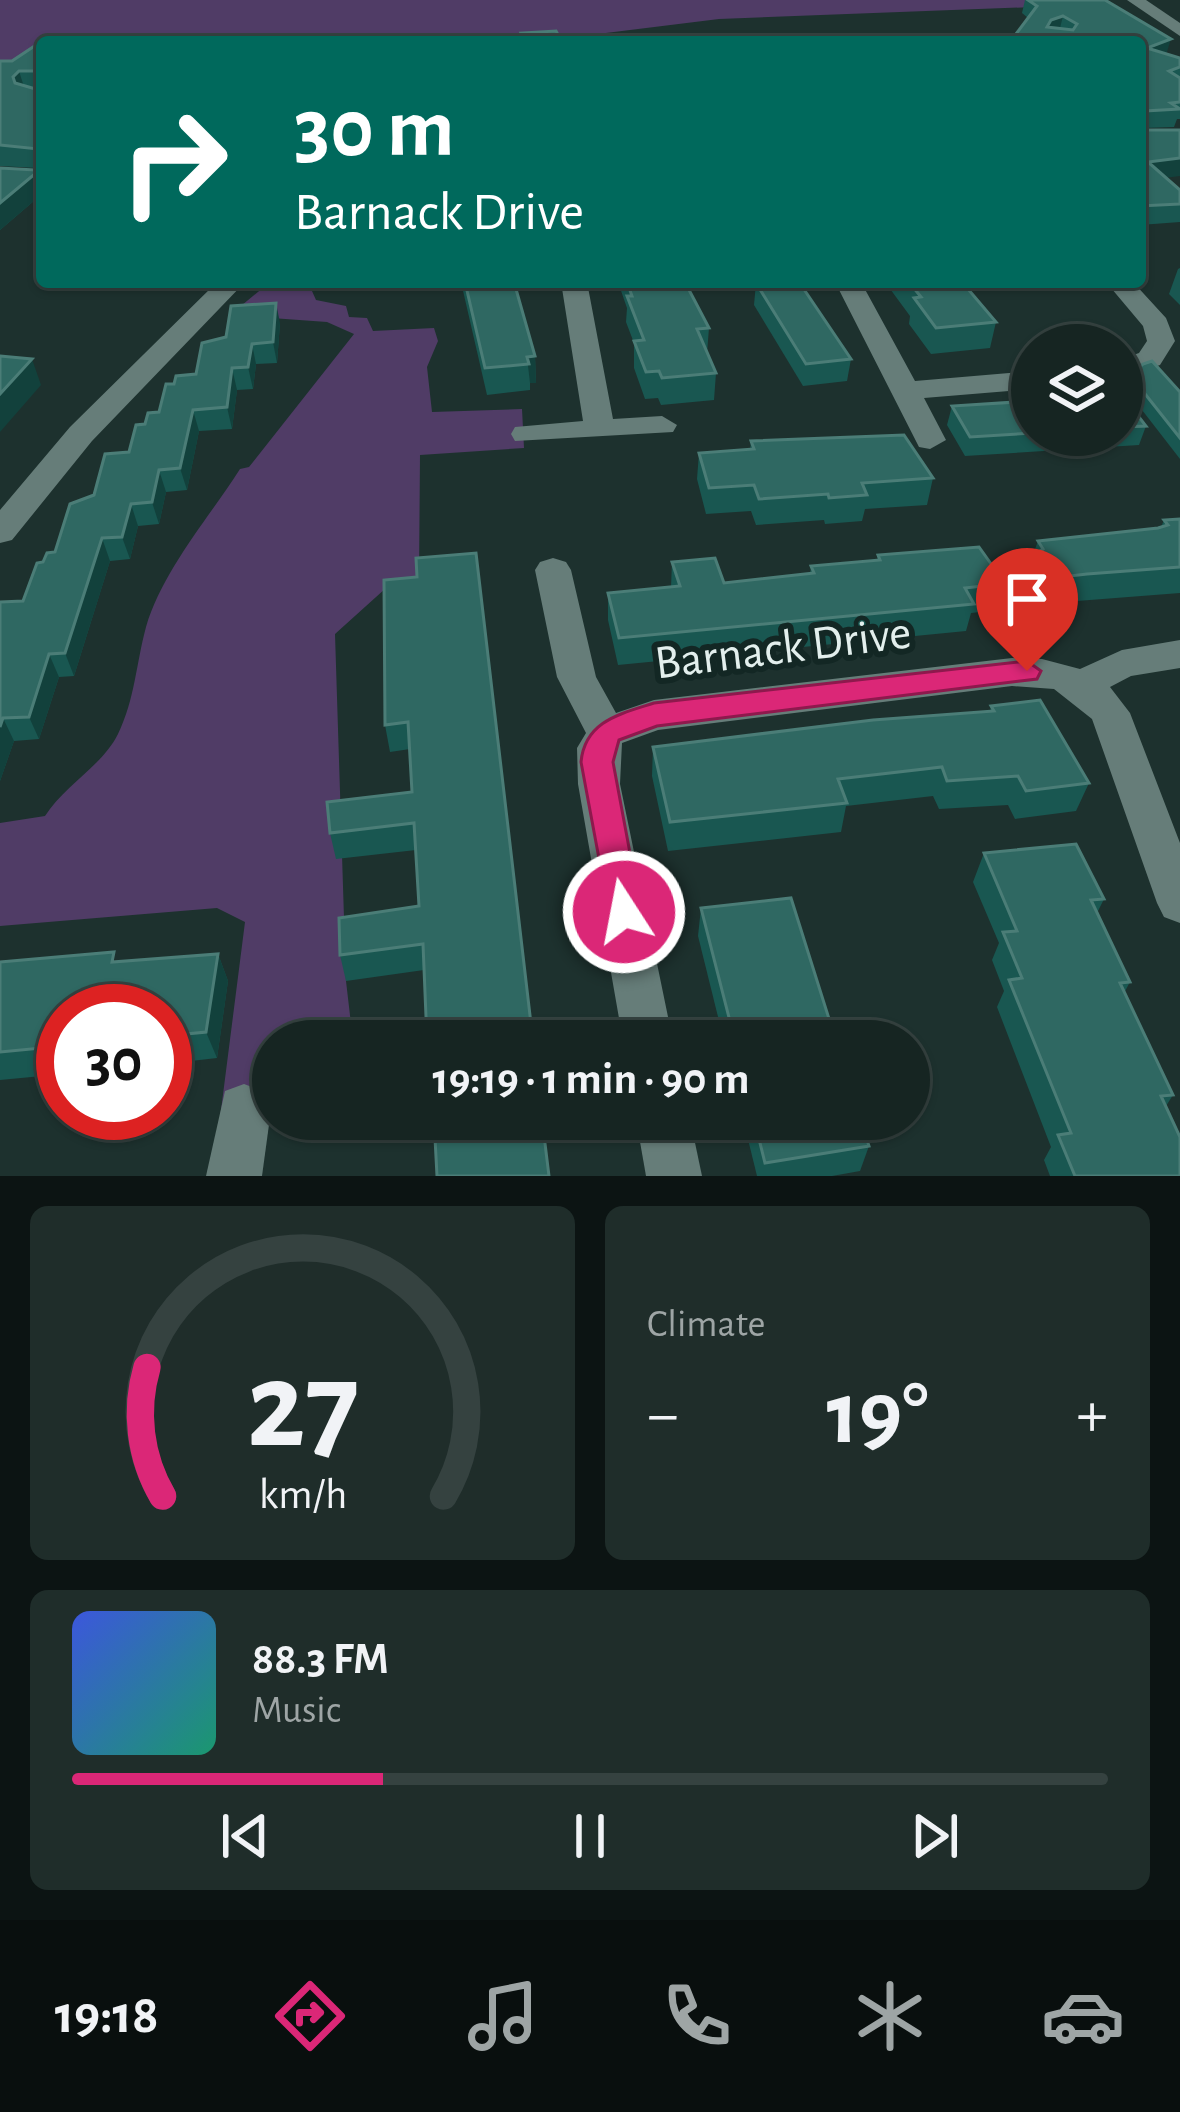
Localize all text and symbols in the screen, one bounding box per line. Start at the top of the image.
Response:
icon: right [96,84,252,240]
text: 30 m [294,88,454,172]
text: Barnack Drive [294,186,584,240]
map controls [1011,324,1143,456]
button: layers [1011,324,1143,456]
pin [976,548,1078,671]
icon: arrive [994,566,1060,632]
street label: Barnack Drive [652,609,914,689]
position arrow [561,849,687,975]
speed limit sign: 30 [36,984,192,1140]
text: 19:19 · 1 min · 90 m [432,1057,750,1102]
text: Climate [647,1305,765,1344]
text: 27 [246,1345,359,1470]
text: 19° [826,1370,929,1460]
text: − [647,1382,679,1448]
text: + [1076,1382,1108,1448]
text: km/h [258,1474,347,1517]
text: 88.3 FM [252,1637,389,1682]
text: Music [252,1691,341,1730]
icon: previous [212,1803,278,1869]
icon: pause [557,1803,623,1869]
icon: next [902,1803,968,1869]
icon: directions [268,1974,352,2058]
icon: music [461,1974,545,2058]
icon: phone [655,1974,739,2058]
icon: climate [848,1974,932,2058]
icon: car [1041,1974,1125,2058]
text: 19:18 [55,1989,159,2043]

